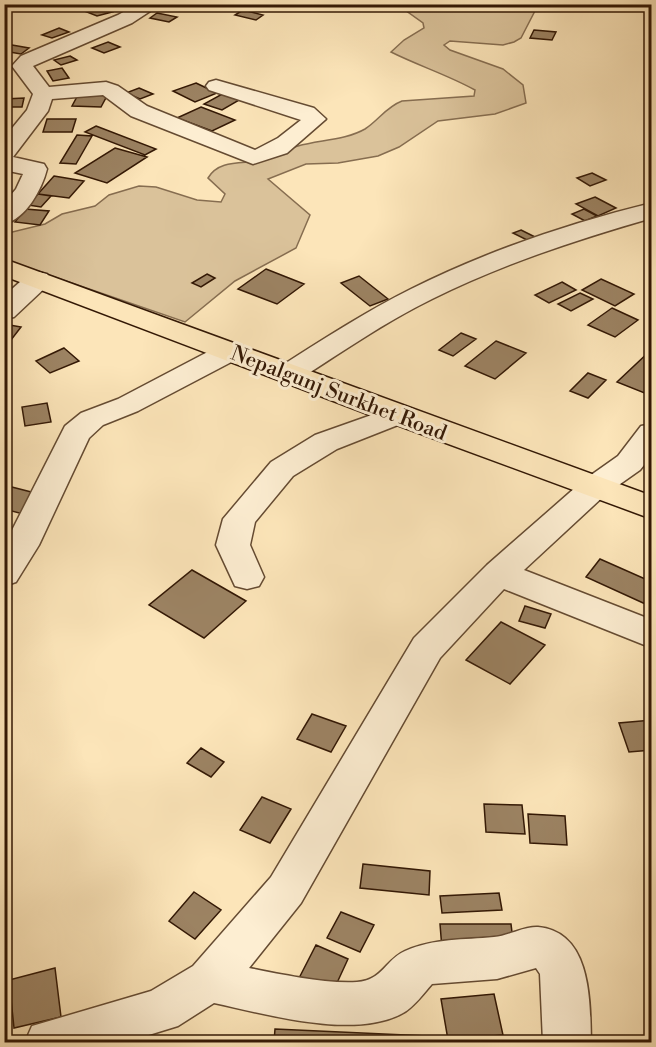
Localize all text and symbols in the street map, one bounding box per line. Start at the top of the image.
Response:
street label: Nepalgunj Surkhet Road [227,341,450,447]

